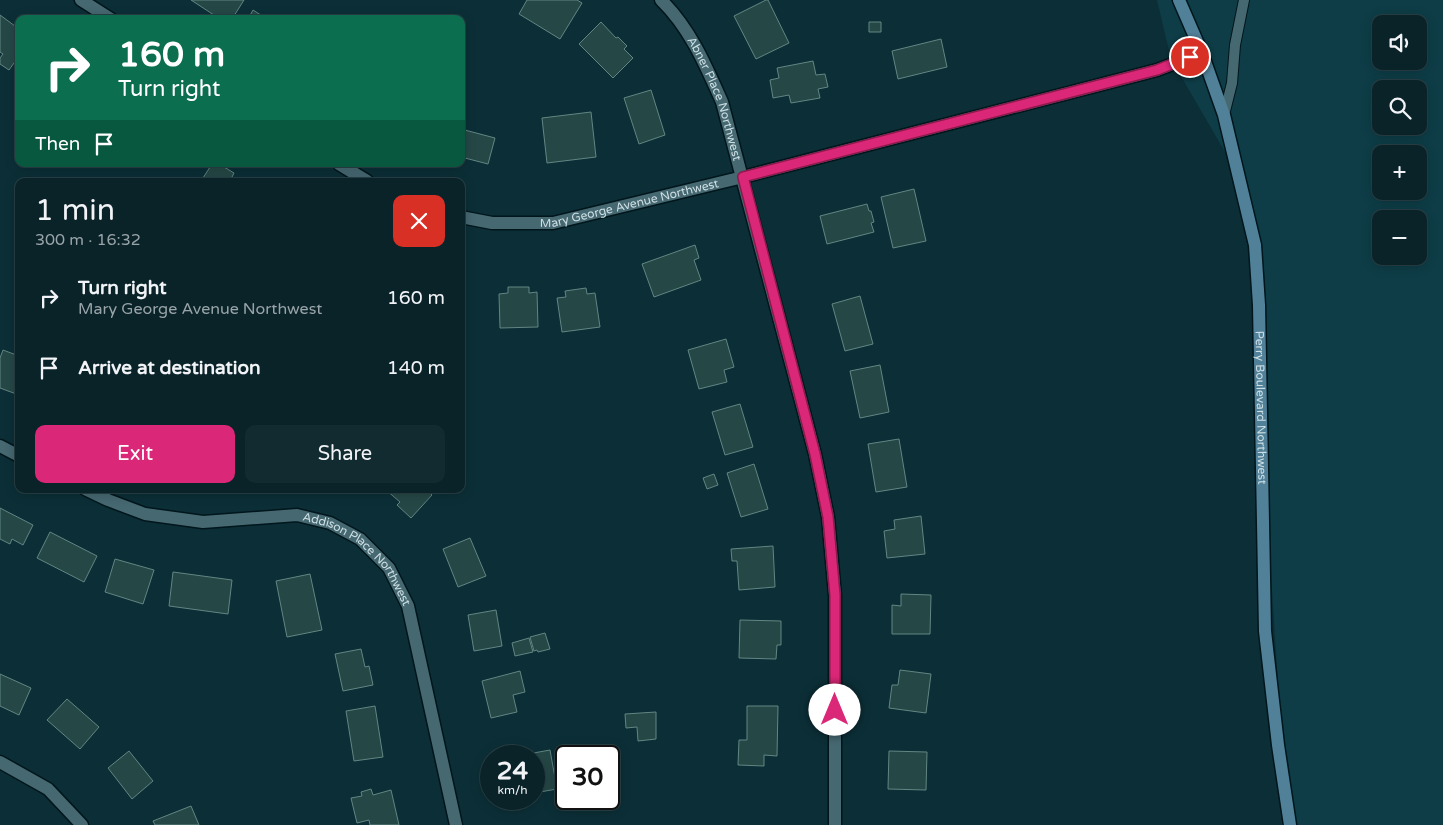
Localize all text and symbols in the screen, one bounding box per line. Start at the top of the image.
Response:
map controls [1372,15,1427,265]
button: sound [1372,15,1427,70]
text: 160 m [118,34,225,76]
street label: Abner Place Northwest [684,34,744,163]
icon: right [35,35,100,100]
pin [1169,36,1211,78]
icon: arrive [1176,43,1204,71]
text: Turn right [118,76,220,102]
button: search [1372,80,1427,135]
icon: arrive [90,130,118,158]
text: Then [35,133,80,155]
button: + [1372,145,1427,200]
street label: Mary George Avenue Northwest [540,176,720,230]
text: 1 min [35,192,115,229]
button: close [393,195,445,247]
button: − [1372,210,1427,265]
text: 300 m · 16:32 [35,230,141,250]
text: Turn right [78,277,166,299]
icon: right [35,284,63,312]
text: 160 m [387,287,445,309]
text: Mary George Avenue Northwest [78,299,322,319]
street label: Perry Boulevard Northwest [1252,331,1269,485]
icon: arrive [35,354,63,382]
text: Arrive at destination [78,357,261,379]
text: 140 m [387,357,445,379]
button: Exit [35,425,235,483]
button: Share [245,425,445,483]
street label: Addison Place Northwest [301,510,414,608]
position arrow [808,683,860,735]
speed limit sign: 30 [555,745,620,810]
text: 24 [497,756,528,786]
text: km/h [497,783,528,797]

